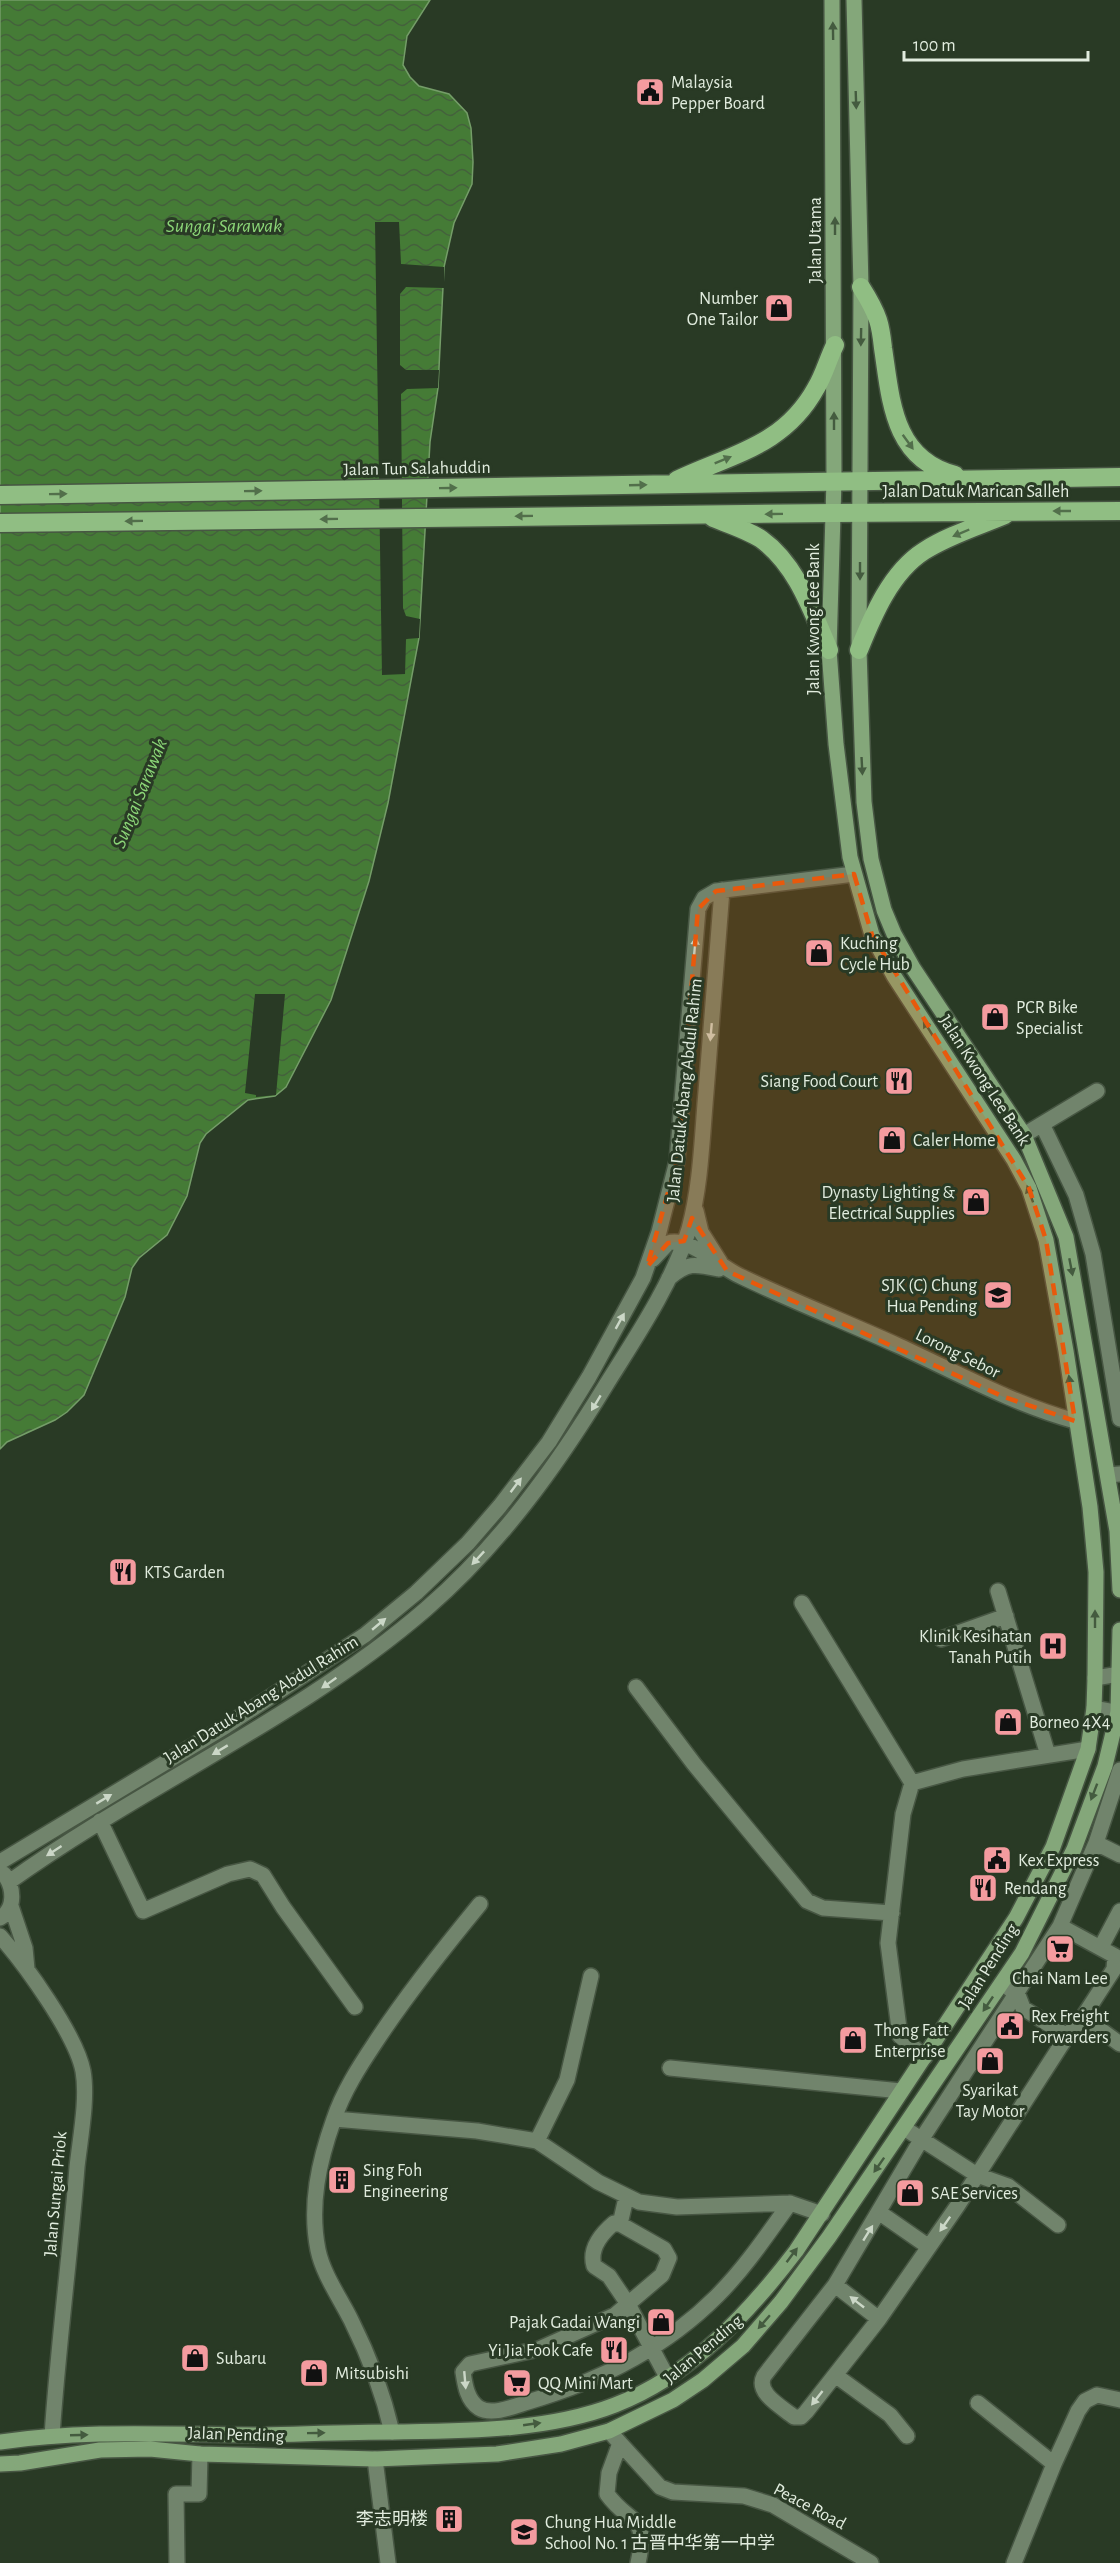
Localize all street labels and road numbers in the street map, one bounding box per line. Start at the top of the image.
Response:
street label: Jalan Utama [807,197,825,283]
street label: Jalan Tun Salahuddin [343,459,491,479]
street label: Jalan Datuk Marican Salleh [883,483,1069,501]
street label: Jalan Kwong Lee Bank [805,543,823,695]
street label: Jalan Datuk Abang Abdul Rahim [664,977,706,1203]
street label: Jalan Kwong Lee Bank [935,1012,1033,1150]
street label: Lorong Sebor [912,1326,1003,1382]
street label: Jalan Datuk Abang Abdul Rahim [161,1633,362,1767]
street label: Jalan Pending [956,1921,1022,2012]
street label: Jalan Sungai Priok [42,2130,71,2257]
street label: Jalan Pending [661,2312,746,2388]
street label: Jalan Pending [188,2424,285,2446]
street label: Peace Road [770,2480,849,2533]

